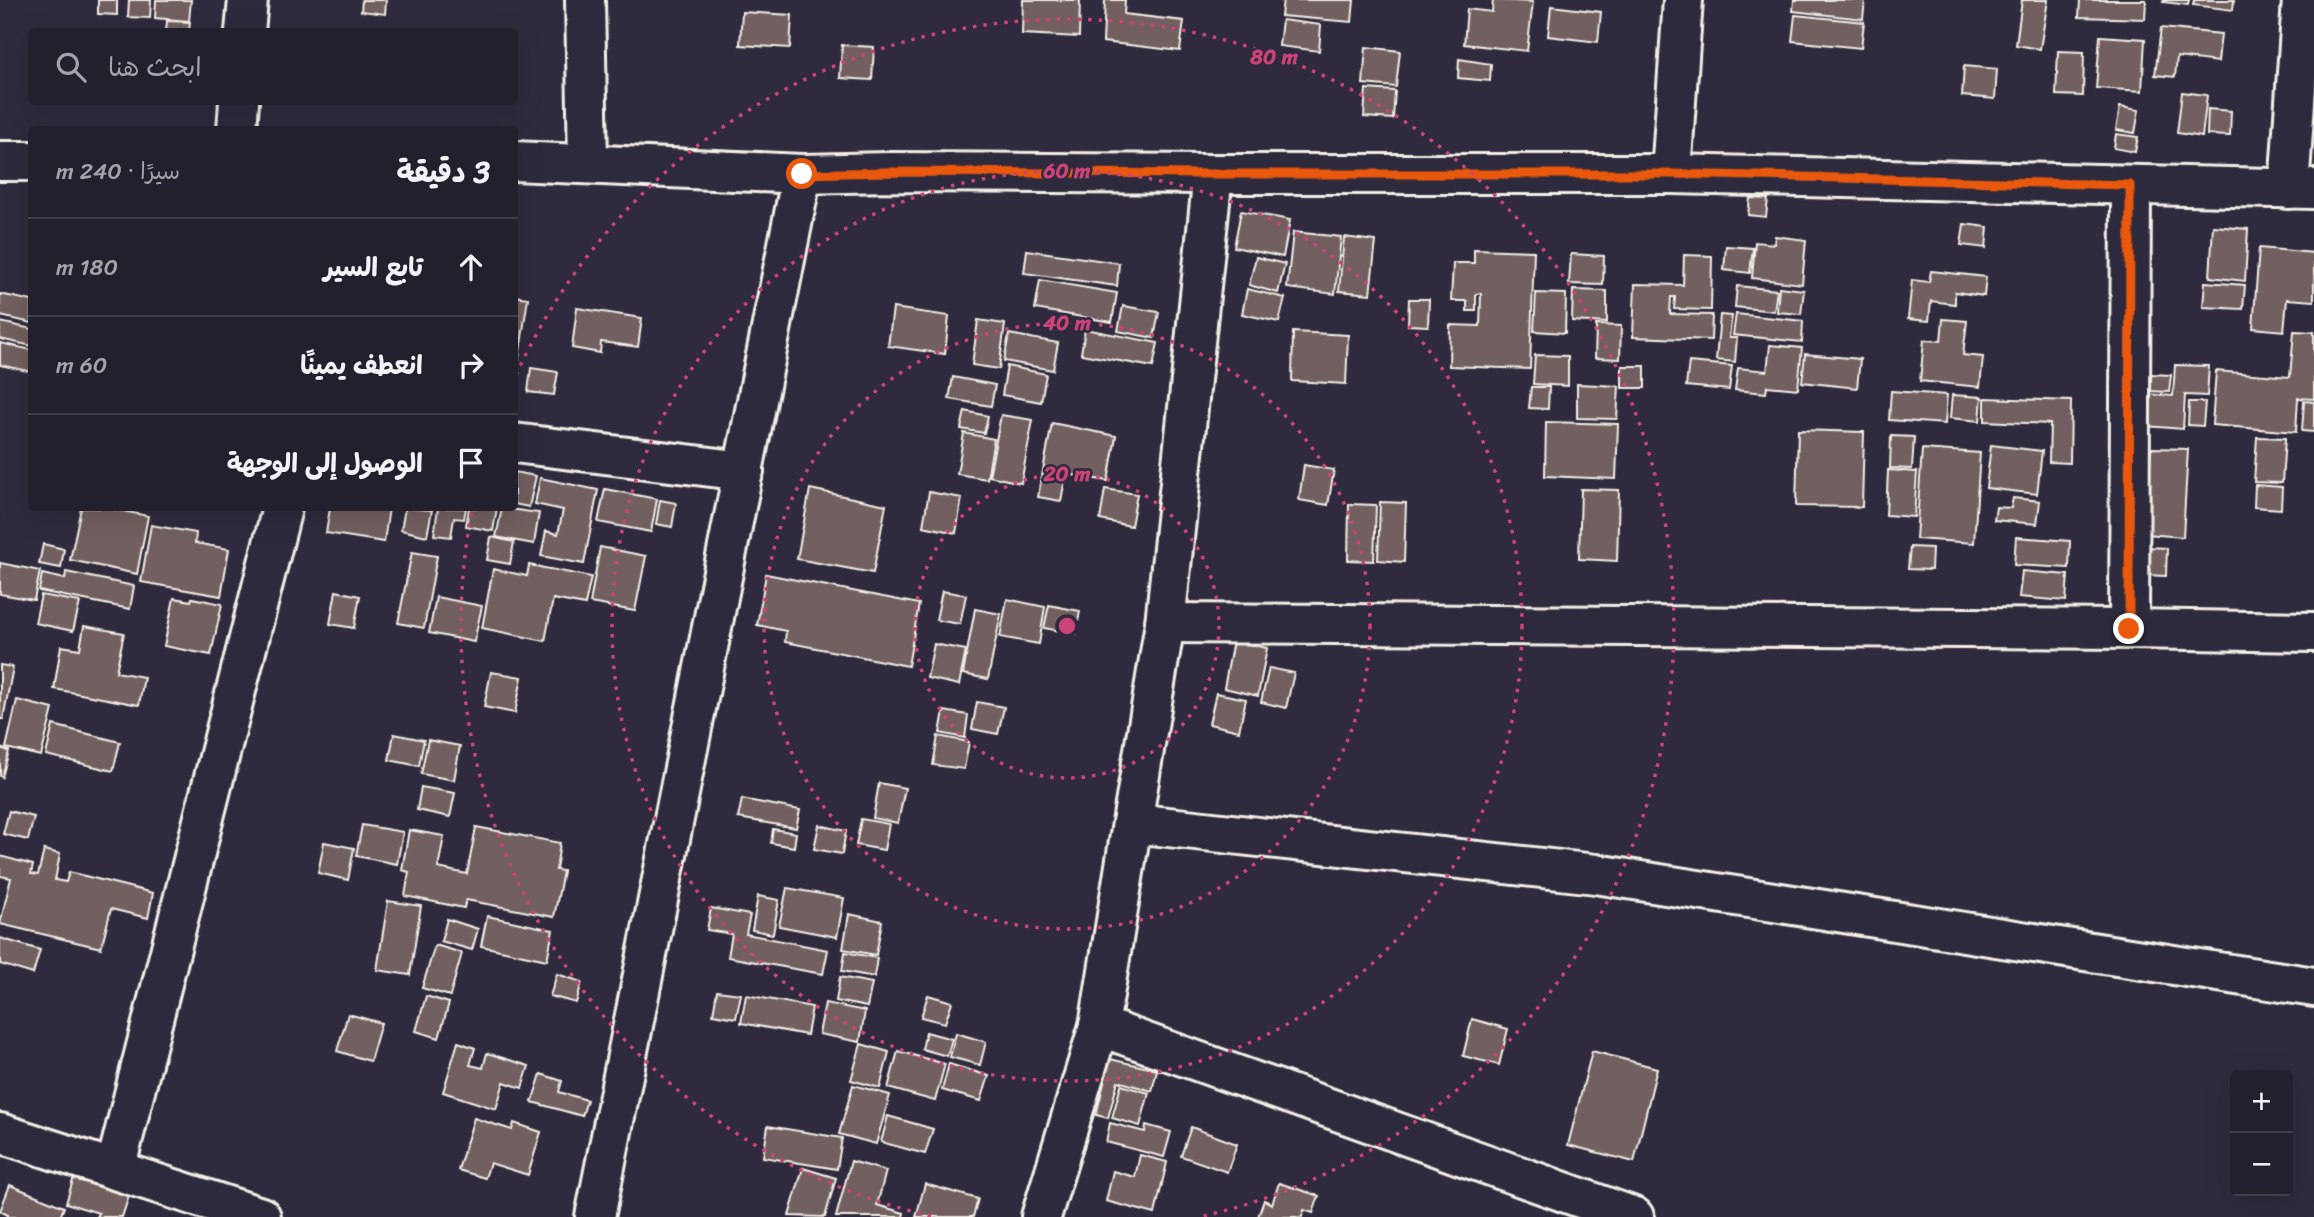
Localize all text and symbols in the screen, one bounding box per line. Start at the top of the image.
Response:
search box [28,28,518,105]
text: 80 m [1249,38,1299,76]
text: ابحث هنا [108,44,202,90]
icon: search [52,48,90,86]
text: 3 دقيقة [397,145,490,199]
text: سيرًا · 240 m [56,151,180,192]
text: 60 m [1043,152,1091,190]
route start [786,158,817,189]
text: تابع السير [324,244,423,290]
text: 180 m [56,247,118,288]
icon: ahead [452,248,490,286]
text: 40 m [1042,304,1092,342]
text: انعطف يمينًا [300,342,423,388]
text: 60 m [56,345,107,386]
icon: right [452,346,490,384]
text: الوصول إلى الوجهة [227,440,423,486]
icon: arrive [452,444,490,482]
text: 20 m [1043,455,1091,493]
route end [2113,613,2144,644]
centre of rings [1055,614,1079,638]
map controls [2230,1070,2293,1196]
button: + [2230,1070,2293,1133]
button: − [2230,1133,2293,1196]

